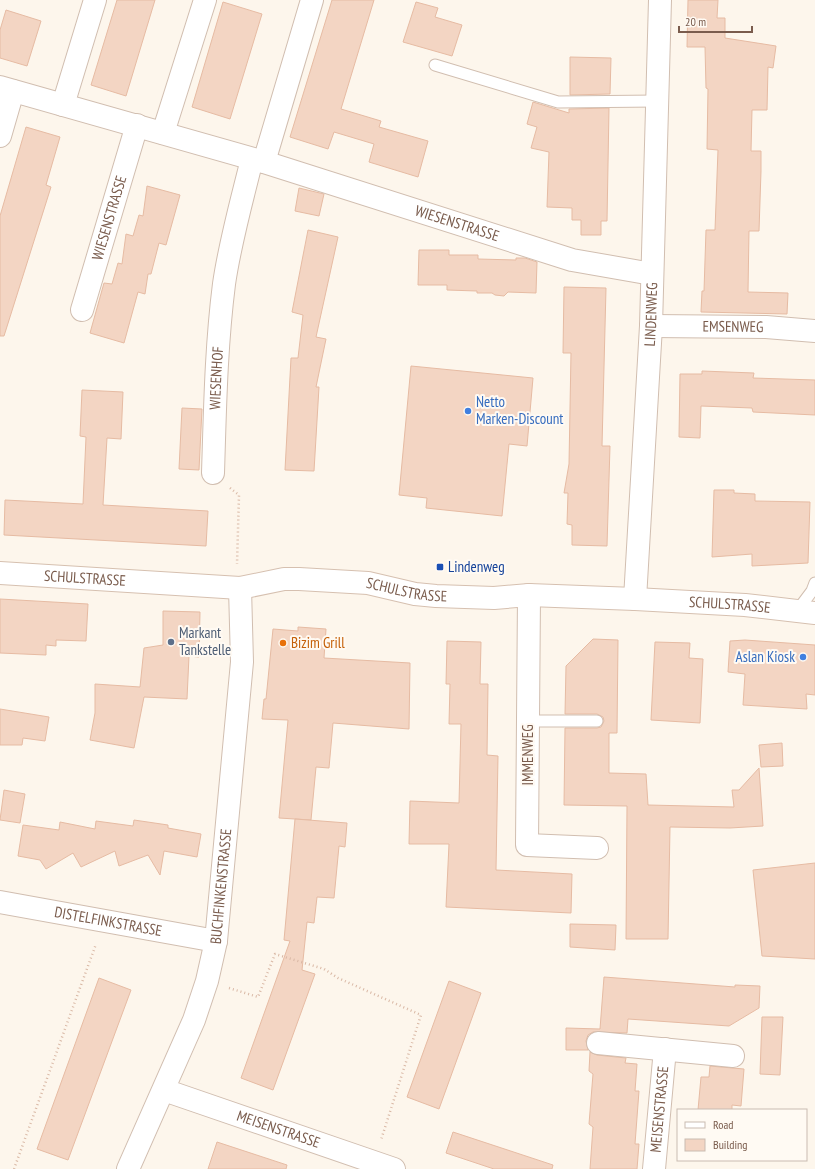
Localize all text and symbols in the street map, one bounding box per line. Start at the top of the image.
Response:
scale bar [679,8,752,34]
text: 20 m [685,14,706,29]
street label: WIESENSTRASSE [87,173,130,262]
street label: WIESENSTRASSE [413,201,502,245]
street label: LINDENWEG [640,282,661,347]
street label: EMSENWEG [702,316,764,336]
street label: WIESENHOF [205,346,227,410]
place label: Netto Marken-Discount [476,392,563,428]
marker: Netto Marken-Discount [463,406,473,416]
place label: Lindenweg [448,557,505,576]
marker: Lindenweg [435,562,445,572]
street label: SCHULSTRASSE [43,566,126,590]
street label: SCHULSTRASSE [365,573,447,605]
street label: SCHULSTRASSE [688,592,772,617]
place label: Markant Tankstelle [179,623,231,659]
place label: Bizim Grill [291,633,345,652]
marker: Markant Tankstelle [166,637,176,647]
marker: Bizim Grill [278,638,288,648]
place label: Aslan Kiosk [736,647,795,666]
marker: Aslan Kiosk [798,652,808,662]
street label: IMMENWEG [518,724,537,786]
street label: BUCHFINKENSTRASSE [206,828,235,945]
street label: DISTELFINKSTRASSE [53,902,164,940]
street label: MEISENSTRASSE [646,1065,672,1153]
street label: MEISENSTRASSE [234,1106,323,1152]
legend [677,1109,807,1161]
text: Road [713,1117,733,1132]
text: Building [713,1137,748,1152]

